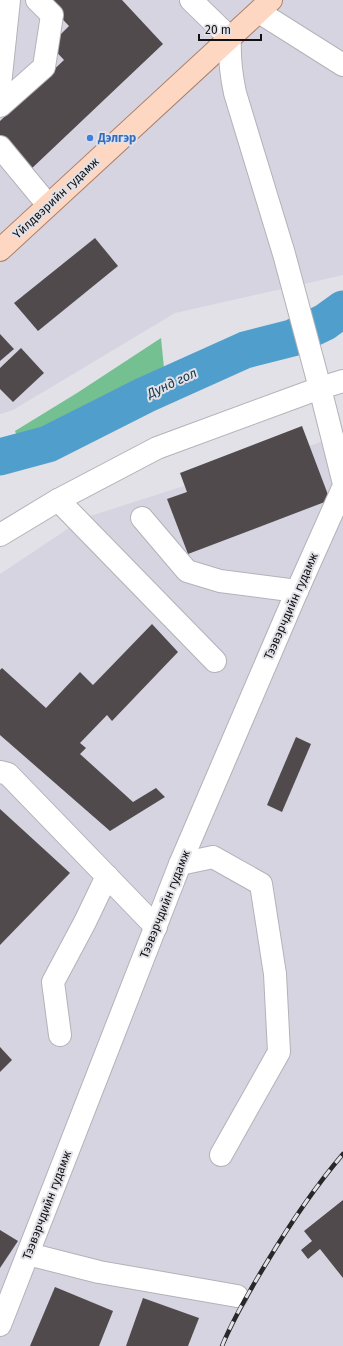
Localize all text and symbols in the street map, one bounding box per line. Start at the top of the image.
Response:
scale bar [199,16,261,42]
text: 20 m [205,23,231,37]
place label: Дэлгэр [97,131,136,145]
marker: Дэлгэр [85,133,95,143]
street label: Yйлдвэрийн гудамж [10,154,102,241]
water label: Дунд гол [144,365,199,401]
street label: Тээвэрчдийн гудамж [261,550,321,661]
street label: Тээвэрчдийн гудамж [137,848,193,960]
street label: Тээвэрчдийн гудамж [20,1148,74,1261]

